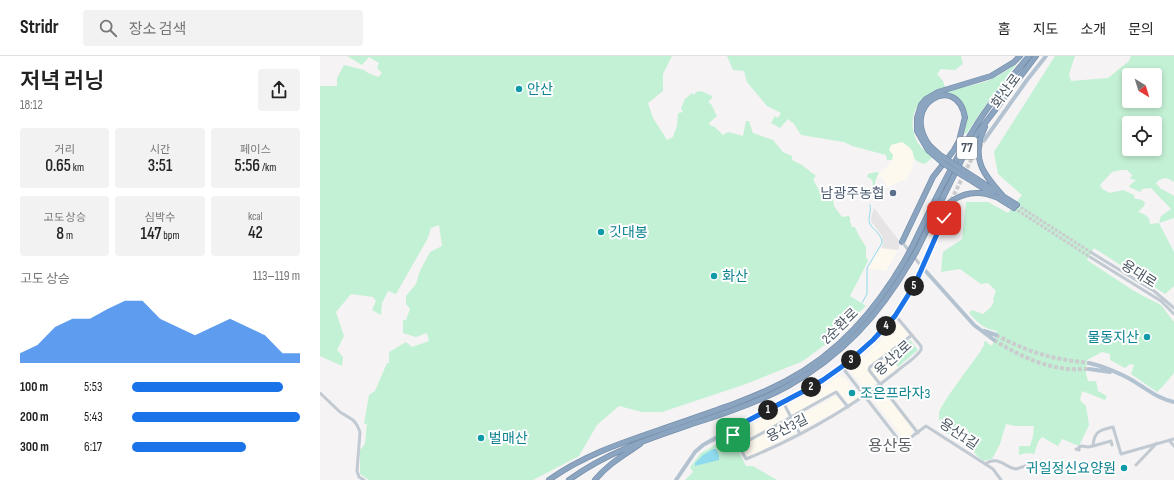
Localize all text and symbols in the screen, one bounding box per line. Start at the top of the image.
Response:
search box [83,10,363,46]
text: Stridr [20,16,59,39]
icon: search [97,17,119,39]
text: 장소 검색 [129,20,186,39]
text: 홈 [998,21,1011,38]
text: 지도 [1033,21,1058,38]
text: 소개 [1080,21,1106,38]
text: 문의 [1128,21,1154,38]
text: 저녁 러닝 [20,68,104,95]
north arrow [1122,68,1162,108]
map controls [1122,68,1162,156]
button: share [258,69,300,111]
street label: 화산로 [988,70,1024,112]
place label: 안산 [527,81,553,98]
marker: 안산 [514,84,524,94]
text: 18:12 [20,97,43,113]
button: locate [1122,116,1162,156]
road number: 77 [957,137,977,159]
text: 거리 [55,143,75,156]
text: 시간 [150,143,170,156]
text: 페이스 [240,143,271,156]
text: 0.65 [45,156,71,176]
text: 3:51 [148,156,172,176]
text: 5:56 [234,156,260,176]
text: km [71,161,84,174]
text: /km [260,161,276,174]
place label: 남광주농협 [821,185,885,202]
marker: 남광주농협 [888,188,898,198]
pin [927,201,961,235]
icon: check [933,207,955,229]
text: kcal [248,210,263,223]
text: 고도 상승 [44,211,86,224]
text: 심박수 [145,211,175,224]
text: 42 [248,223,263,243]
text: 8 [56,224,64,244]
text: 147 [141,224,162,244]
place label: 깃대봉 [609,224,648,241]
marker: 깃대봉 [596,227,606,237]
text: m [64,229,73,242]
text: bpm [162,229,179,242]
street label: 용대로 [1118,257,1160,292]
text: 113–119 m [253,268,300,284]
place label: 화산 [722,268,748,285]
text: 고도 상승 [20,271,70,287]
marker: 화산 [709,271,719,281]
pin: 5 [904,276,924,296]
text: 5 [912,279,916,292]
street label: 2순환로 [818,304,862,348]
pin: 4 [876,316,896,336]
text: 4 [883,319,889,332]
place label: 물동지산 [1087,329,1139,346]
marker: 물동지산 [1142,332,1152,342]
street label: 용산2로 [871,337,915,379]
pin: 3 [841,350,861,370]
text: 3 [849,353,853,366]
pin: 2 [801,377,821,397]
text: 100 m [20,379,48,395]
text: 5:53 [84,379,102,395]
text: 2 [809,380,813,393]
place label: 조은프라자3 [860,385,930,402]
marker: 조은프라자3 [847,388,857,398]
pin: 1 [758,400,778,420]
text: 1 [766,403,770,416]
text: 200 m [20,409,49,425]
text: 5:43 [84,409,103,425]
street label: 용산3길 [763,410,811,446]
street label: 용산1길 [936,415,982,453]
pin [716,418,750,452]
icon: arrive [722,424,744,446]
place label: 벌매산 [489,430,528,447]
marker: 벌매산 [476,433,486,443]
district label: 용산동 [868,437,912,456]
text: 300 m [20,439,49,455]
text: 6:17 [84,439,102,455]
place label: 귀일정신요양원 [1026,460,1116,477]
marker: 귀일정신요양원 [1119,463,1129,473]

